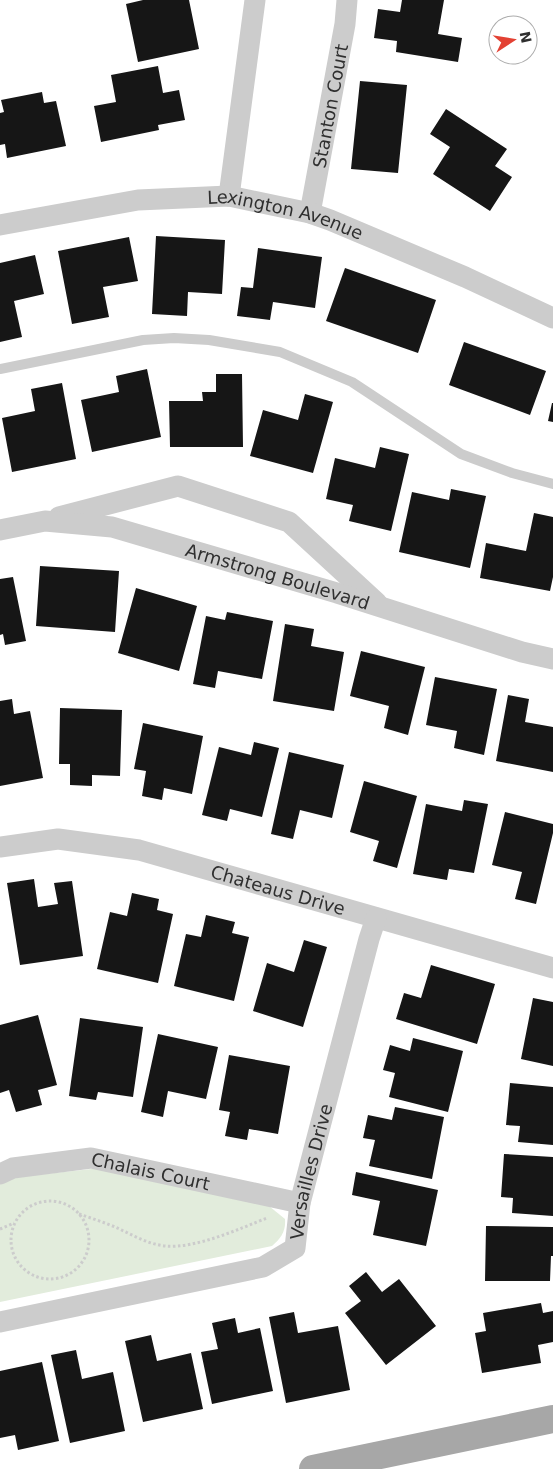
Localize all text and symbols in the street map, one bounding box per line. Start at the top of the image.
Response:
north arrow [488,15,538,65]
text: N [517,30,535,45]
street label: Stanton Court [308,42,352,170]
street label: Lexington Avenue [207,185,367,243]
street label: Armstrong Boulevard [183,539,373,613]
street label: Chateaus Drive [209,861,348,919]
street label: Versailles Drive [286,1101,336,1241]
street label: Chalais Court [89,1148,212,1194]

